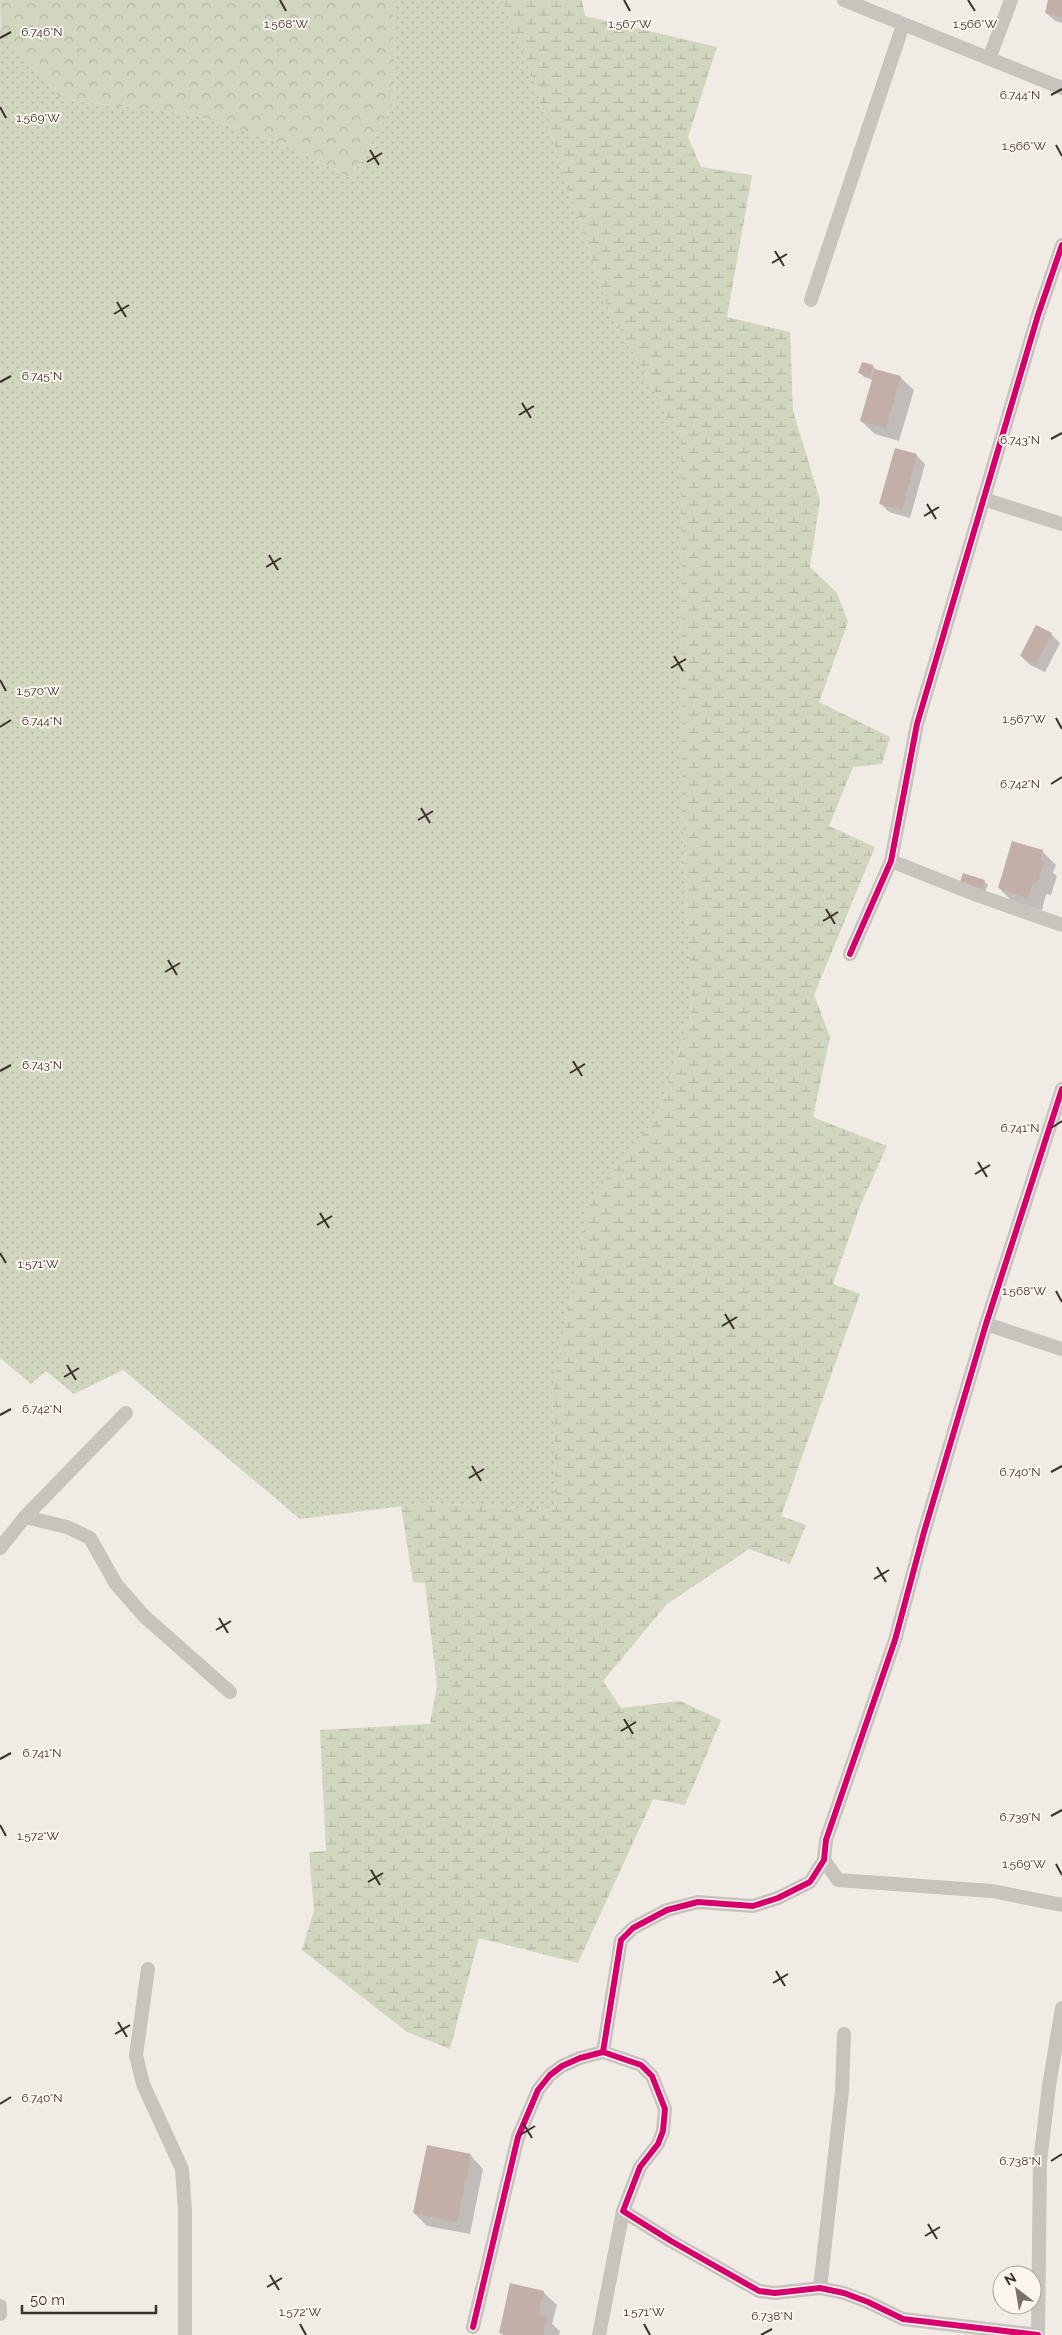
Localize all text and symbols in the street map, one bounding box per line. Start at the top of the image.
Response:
text: 1.568°W [264,17,308,31]
text: 1.567°W [608,17,652,31]
text: 1.566°W [953,17,998,31]
text: 6.746°N [21,25,63,39]
text: 6.744°N [1000,88,1040,102]
text: 1.569°W [16,111,60,125]
text: 1.566°W [1002,139,1047,153]
text: 6.745°N [22,369,62,383]
text: 6.743°N [1000,433,1040,447]
text: 1.570°W [16,684,60,698]
text: 1.567°W [1002,712,1046,726]
text: 6.744°N [22,714,62,728]
text: 6.742°N [1000,777,1040,791]
text: 6.743°N [22,1058,62,1072]
text: 6.741°N [1001,1121,1039,1135]
text: 1.571°W [18,1257,59,1271]
text: 1.568°W [1002,1284,1046,1298]
text: 6.742°N [22,1402,62,1416]
text: 6.740°N [999,1465,1041,1479]
text: 6.741°N [23,1746,61,1760]
text: 6.739°N [999,1810,1041,1824]
text: 1.572°W [17,1829,60,1843]
text: 1.569°W [1002,1857,1046,1871]
text: 6.740°N [21,2091,63,2105]
text: 6.738°N [999,2154,1041,2168]
north arrow [992,2265,1042,2315]
text: N [1002,2269,1019,2288]
scale bar [22,2282,156,2314]
text: 50 m [30,2291,65,2309]
text: 1.572°W [279,2305,322,2319]
text: 1.571°W [624,2305,665,2319]
text: 6.738°N [751,2309,793,2323]

